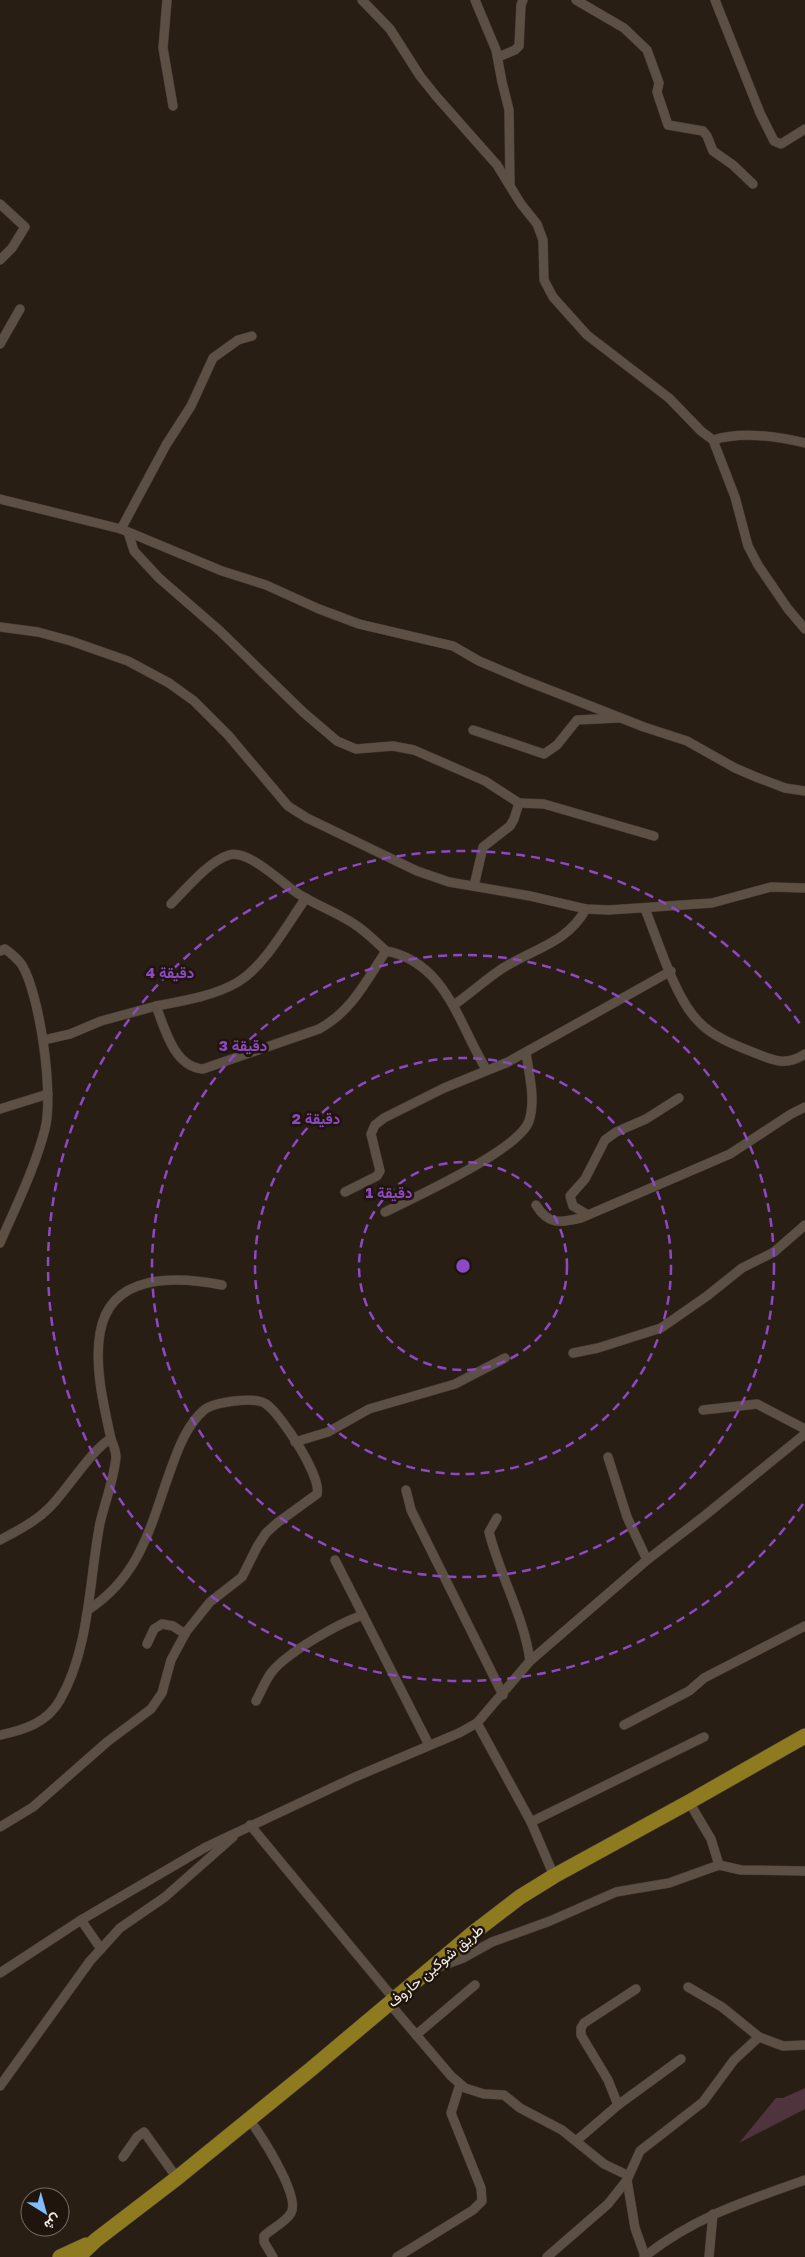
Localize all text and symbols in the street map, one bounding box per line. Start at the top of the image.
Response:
text: 4 دقيقة [146,963,194,982]
text: 3 دقيقة [219,1036,267,1055]
text: 2 دقيقة [292,1109,340,1128]
text: 1 دقيقة [366,1183,412,1202]
centre of rings [454,1257,472,1275]
street label: طريق شوكين حاروف [383,1919,488,2012]
north arrow [20,2187,70,2237]
text: ش [41,2210,65,2235]

